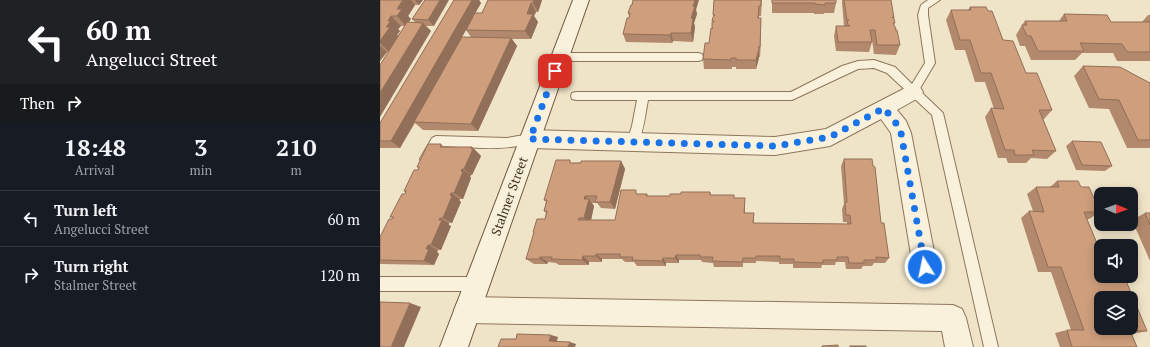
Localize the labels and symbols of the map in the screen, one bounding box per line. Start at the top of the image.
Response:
pin [538,54,572,88]
street label: Stalmer Street [486,154,532,238]
north arrow [1094,187,1138,231]
position arrow [904,246,946,288]

